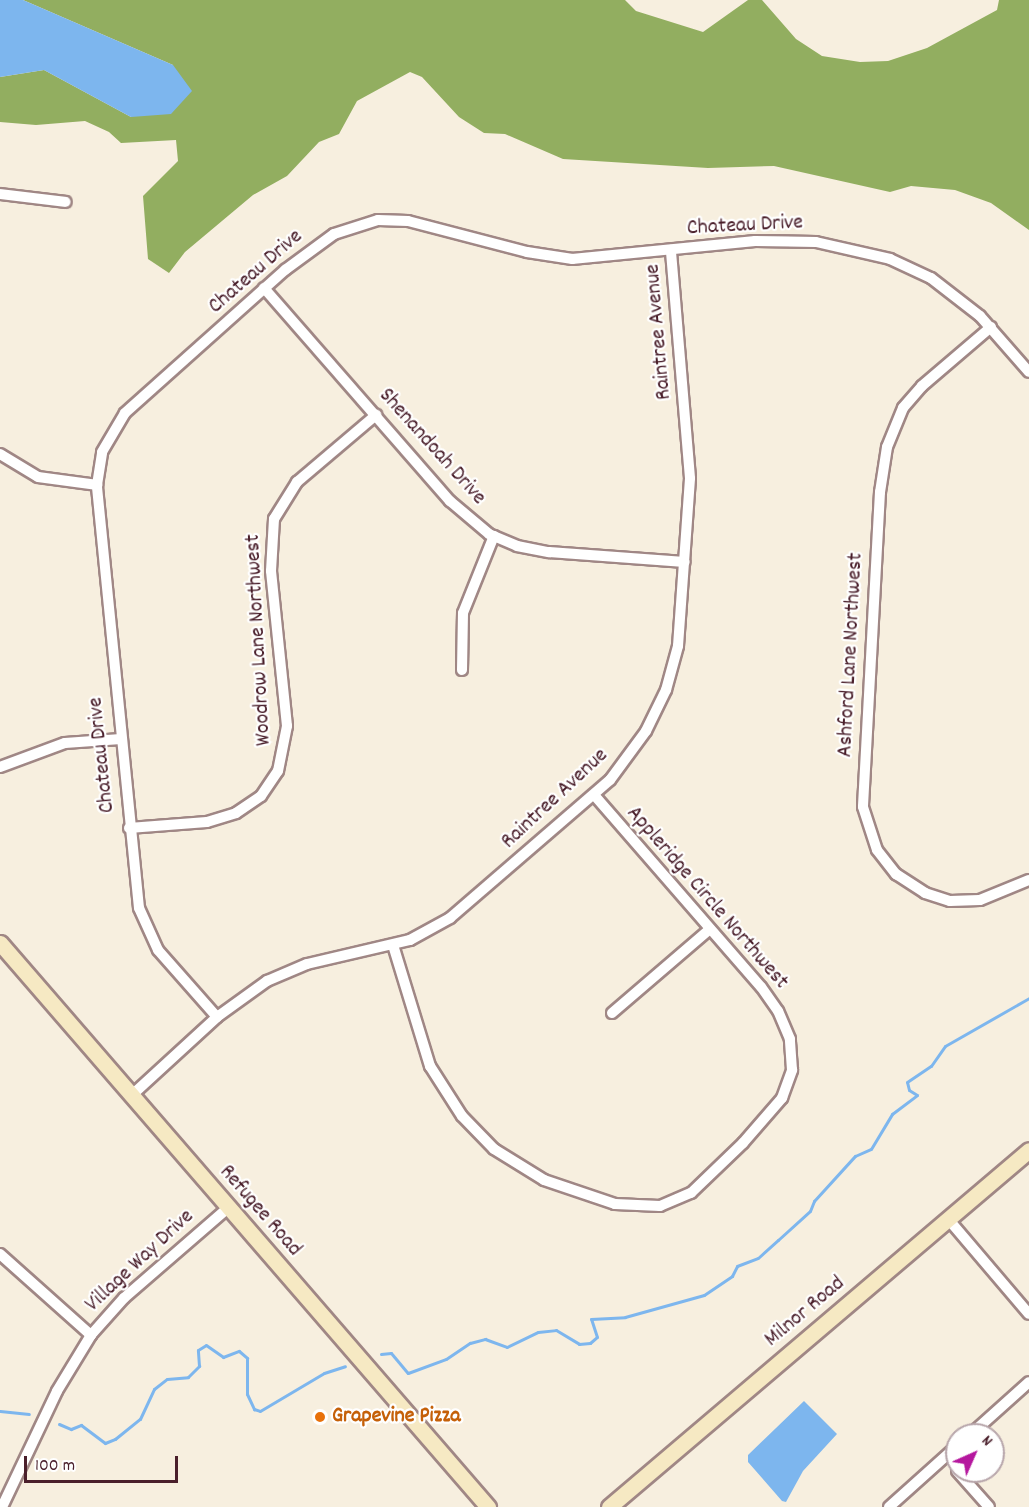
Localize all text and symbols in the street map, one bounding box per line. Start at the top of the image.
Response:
street label: Chateau Drive [686,210,804,242]
street label: Chateau Drive [203,224,309,320]
street label: Raintree Avenue [640,263,678,401]
street label: Shenandoah Drive [373,383,491,511]
street label: Woodrow Lane Northwest [240,533,278,747]
street label: Ashford Lane Northwest [832,552,870,758]
street label: Chateau Drive [83,696,121,814]
street label: Raintree Avenue [496,743,614,855]
street label: Appleridge Circle Northwest [620,801,794,995]
street label: Refugee Road [213,1160,307,1262]
street label: Village Way Drive [80,1204,200,1318]
street label: Milnor Road [760,1271,850,1353]
place label: Grapevine Pizza [332,1404,461,1430]
marker: Grapevine Pizza [313,1410,327,1424]
north arrow [945,1423,1005,1483]
text: N [976,1430,998,1452]
scale bar [27,1444,182,1482]
text: 100 m [35,1454,75,1479]

